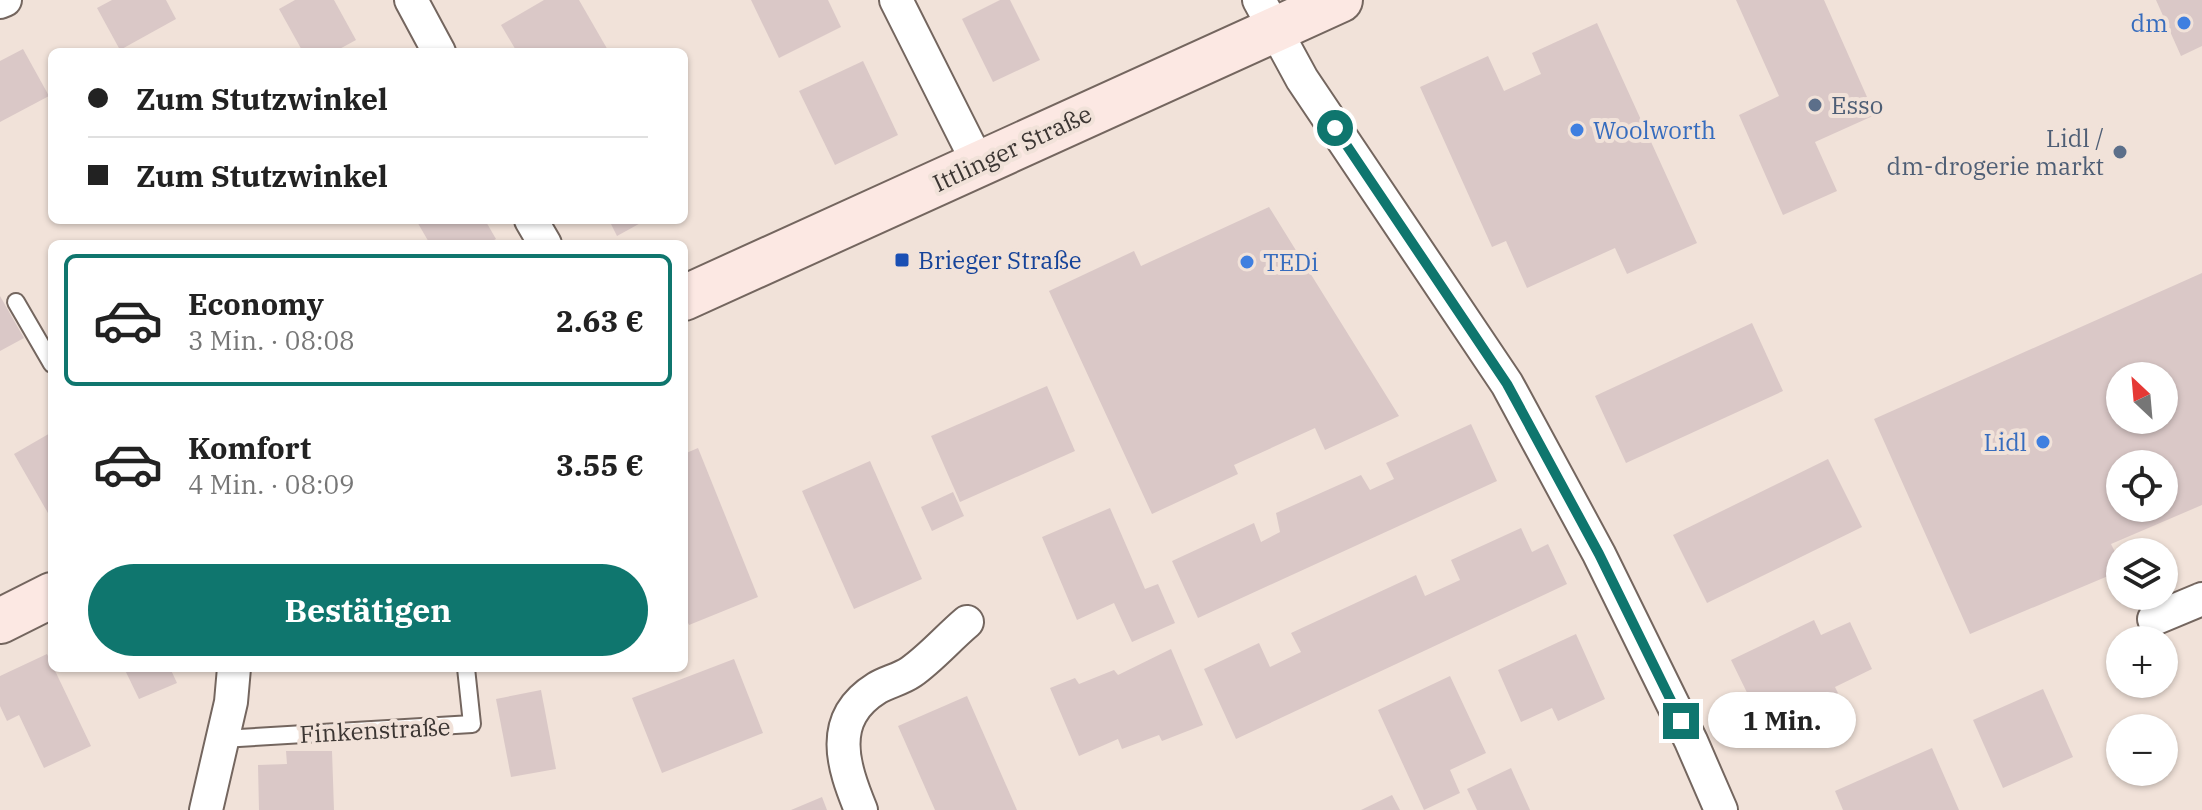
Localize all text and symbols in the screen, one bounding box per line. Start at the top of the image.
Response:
place label: dm [2131,7,2168,39]
marker: dm [2175,14,2193,32]
text: Zum Stutzwinkel [136,79,388,118]
place label: Esso [1831,89,1883,121]
marker: Esso [1806,96,1824,114]
street label: Ittlinger Straße [927,97,1097,199]
route start [1317,110,1353,146]
place label: Woolworth [1593,114,1716,146]
marker: Woolworth [1568,121,1586,139]
place label: Lidl / dm-drogerie markt [1887,122,2104,182]
marker: Lidl / dm-drogerie markt [2111,143,2129,161]
text: Zum Stutzwinkel [136,156,388,195]
place label: Brieger Straße [918,244,1082,276]
place label: TEDi [1263,246,1319,278]
marker: Brieger Straße [893,251,911,269]
marker: TEDi [1238,253,1256,271]
icon: car [92,284,164,356]
text: Economy [188,284,324,323]
text: 2.63 € [556,301,644,340]
text: 3 Min. · 08:08 [188,323,355,357]
north arrow [2106,362,2178,434]
map controls [2106,362,2178,786]
place label: Lidl [1983,426,2027,458]
icon: car [92,428,164,500]
text: Komfort [188,428,311,467]
marker: Lidl [2034,433,2052,451]
text: 3.55 € [556,445,644,484]
button: locate [2106,450,2178,522]
text: 4 Min. · 08:09 [188,467,355,501]
button: layers [2106,538,2178,610]
button: Bestätigen [88,564,648,656]
button: + [2106,626,2178,698]
callout: 1 Min. [1709,693,1857,749]
route end [1663,703,1699,739]
text: 1 Min. [1743,703,1821,737]
street label: Finkenstraße [299,710,451,750]
button: − [2106,714,2178,786]

